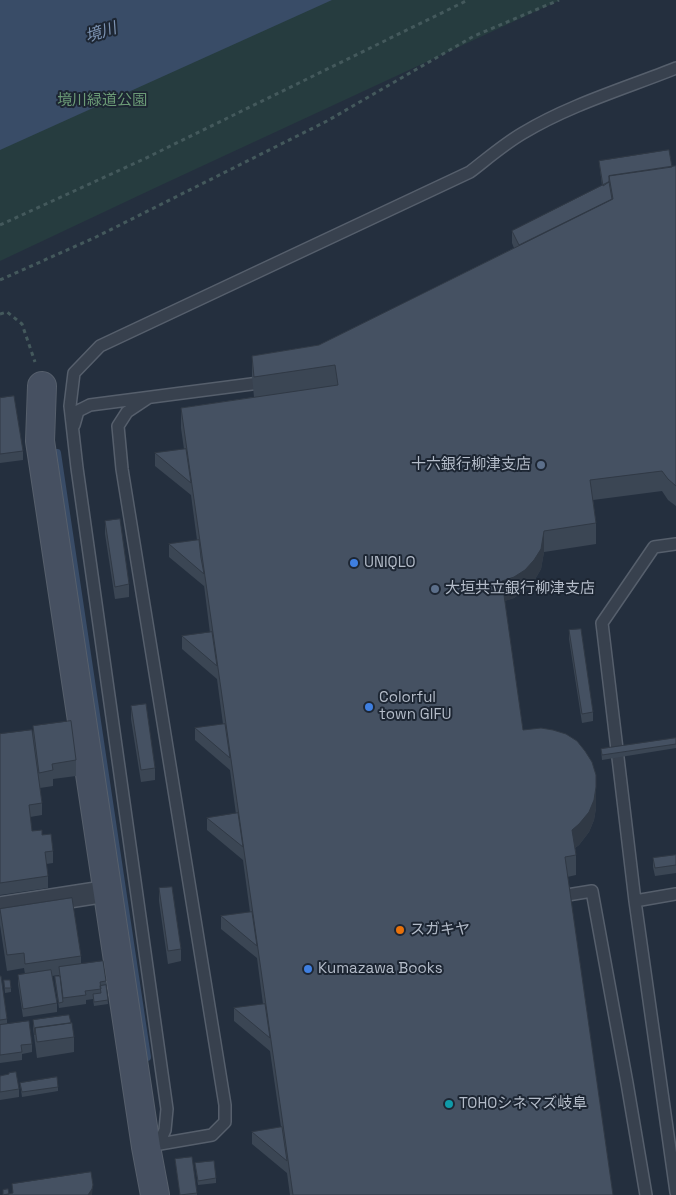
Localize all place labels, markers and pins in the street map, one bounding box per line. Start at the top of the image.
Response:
place label: 十六銀行柳津支店 [411,456,531,474]
marker: 十六銀行柳津支店 [535,459,547,471]
place label: UNIQLO [364,554,416,572]
marker: UNIQLO [348,557,360,569]
place label: 大垣共立銀行柳津支店 [445,580,595,598]
marker: 大垣共立銀行柳津支店 [429,583,441,595]
place label: Colorful town GIFU [379,689,451,724]
marker: Colorful town GIFU [363,701,375,713]
place label: スガキヤ [410,921,470,939]
marker: スガキヤ [394,924,406,936]
place label: Kumazawa Books [318,960,443,978]
marker: Kumazawa Books [302,963,314,975]
place label: TOHOシネマズ岐阜 [459,1095,587,1113]
marker: TOHOシネマズ岐阜 [443,1098,455,1110]

